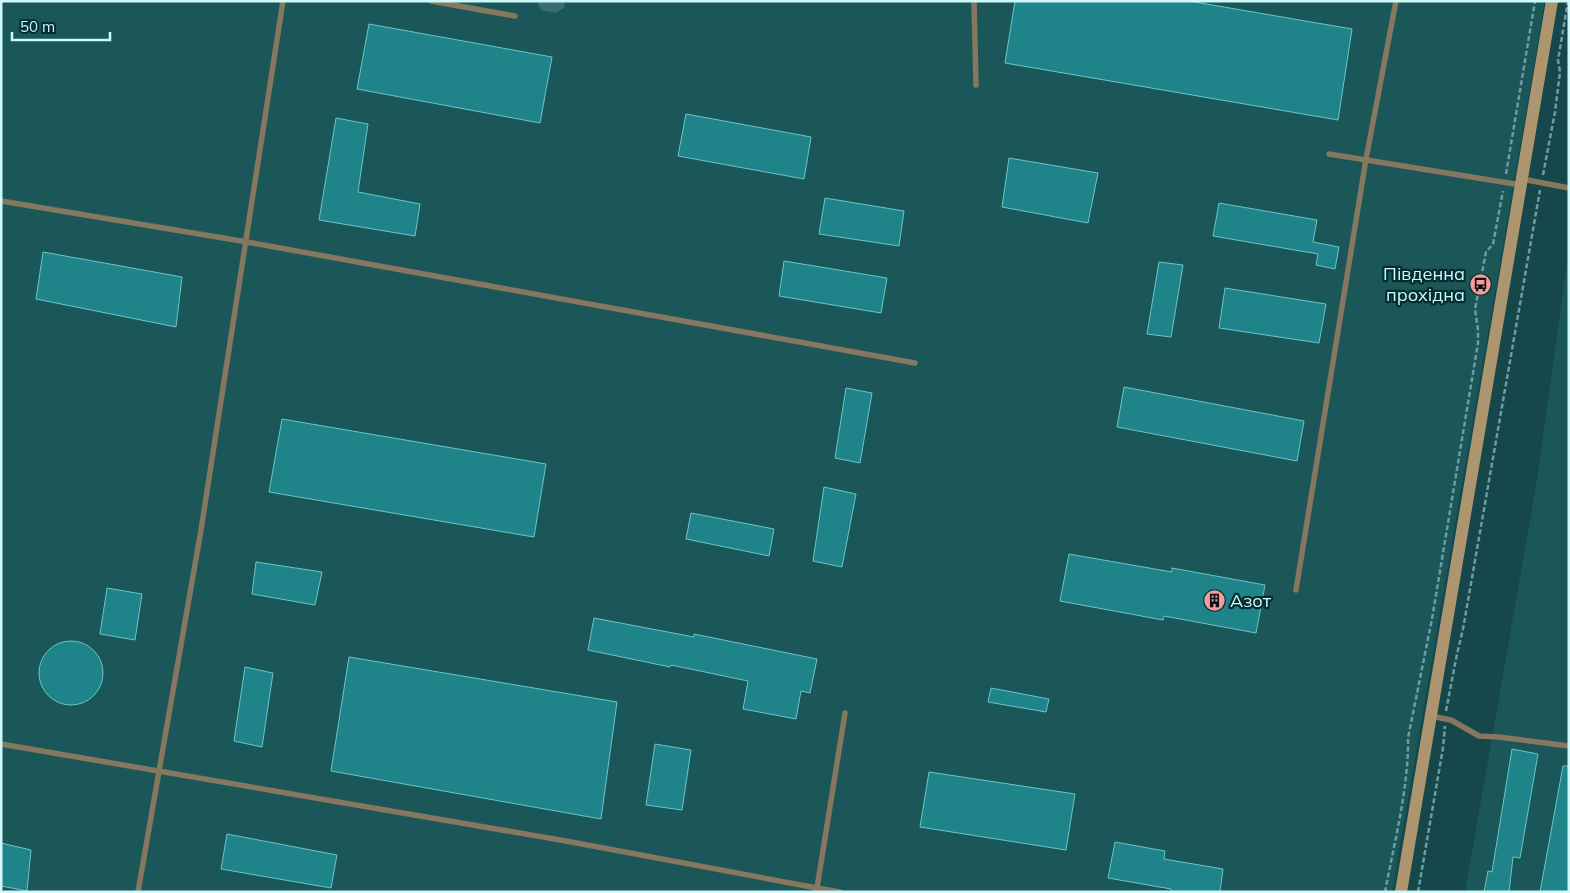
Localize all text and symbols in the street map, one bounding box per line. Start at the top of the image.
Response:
scale bar [12,10,110,42]
text: 50 m [20,17,55,36]
place label: Південна прохідна [1383,262,1465,306]
bus stop icon: Південна прохідна [1469,272,1493,296]
building icon: Азот [1202,589,1226,613]
place label: Азот [1230,589,1272,612]

